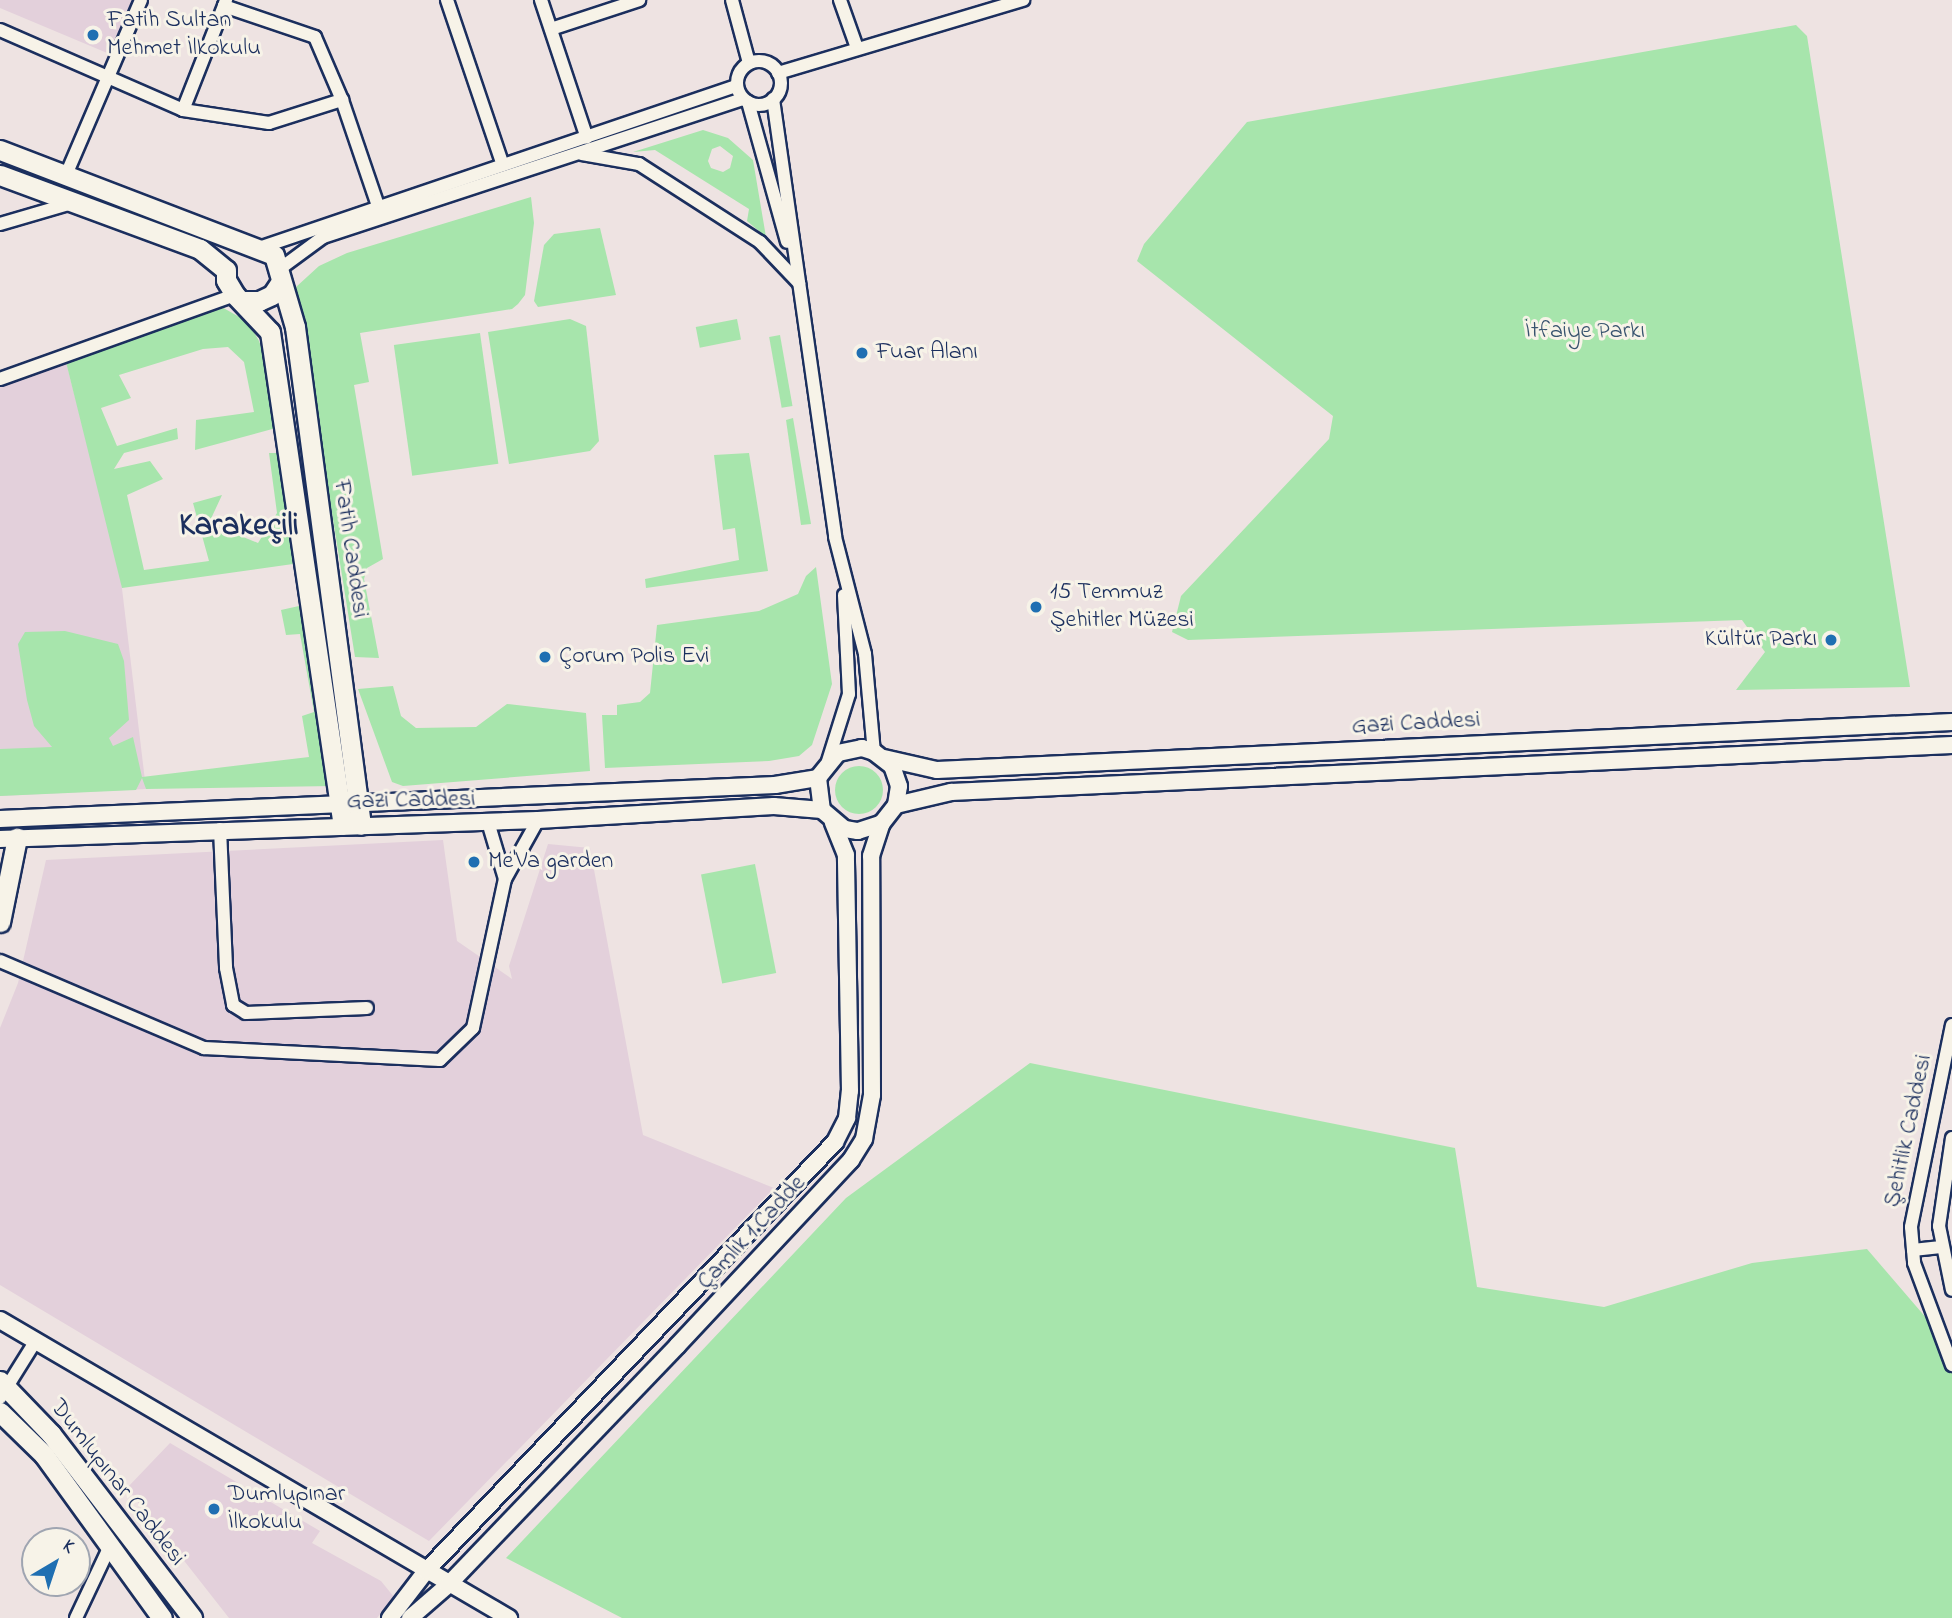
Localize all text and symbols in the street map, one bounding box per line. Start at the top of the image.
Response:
place label: Fatih Sultan Mehmet İlkokulu [107,7,261,63]
marker: Fatih Sultan Mehmet İlkokulu [85,27,101,43]
park label: İtfaiye Parkı [1525,318,1645,346]
place label: Fuar Alanı [876,339,978,367]
marker: Fuar Alanı [854,345,870,361]
street label: Fatih Caddesi [326,478,374,620]
district label: Karakeçili [179,508,299,546]
place label: 15 Temmuz Şehitler Müzesi [1050,579,1194,635]
marker: 15 Temmuz Şehitler Müzesi [1028,599,1044,615]
place label: Kültür Parkı [1705,626,1817,654]
marker: Kültür Parkı [1823,632,1839,648]
place label: Çorum Polis Evi [559,643,709,671]
marker: Çorum Polis Evi [537,649,553,665]
street label: Gazi Caddesi [1351,706,1481,742]
street label: Gazi Caddesi [346,785,476,817]
place label: Me'Va garden [488,848,613,876]
marker: Me'Va garden [466,854,482,870]
street label: Şehitlik Caddesi [1879,1052,1939,1210]
street label: Çamlık 1.Cadde [692,1170,812,1296]
street label: Dumlupınar Caddesi [43,1394,191,1572]
place label: Dumlupınar İlkokulu [228,1481,345,1537]
marker: Dumlupınar İlkokulu [206,1501,222,1517]
north arrow [21,1527,91,1597]
text: K [56,1533,80,1560]

